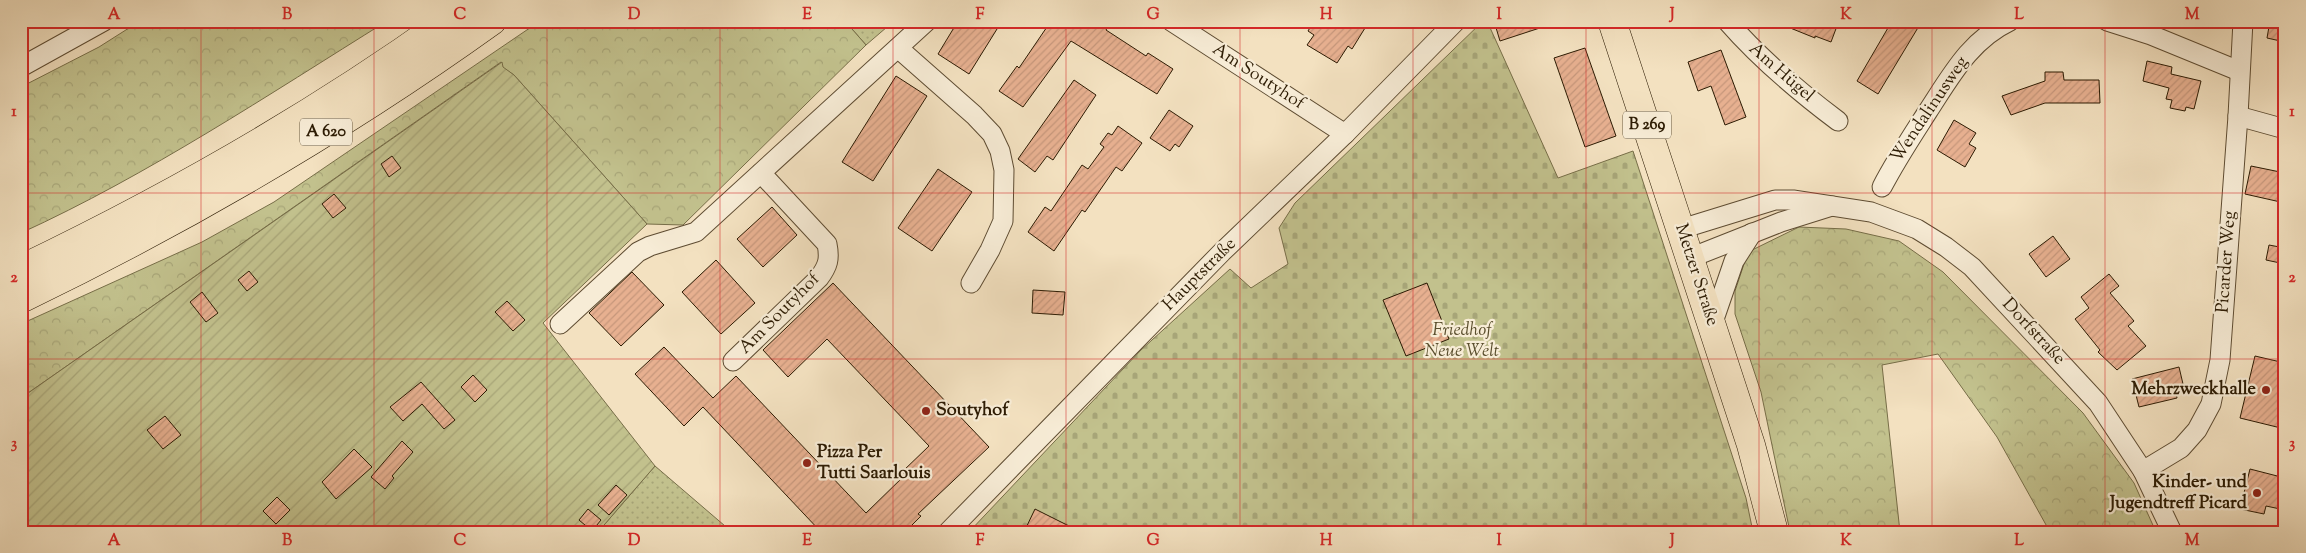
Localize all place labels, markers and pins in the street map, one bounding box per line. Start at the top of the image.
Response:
place label: Mehrzweckhalle [2131,377,2257,403]
marker: Mehrzweckhalle [2260,384,2272,396]
place label: Soutyhof [936,398,1010,424]
marker: Soutyhof [920,405,932,417]
place label: Pizza Per Tutti Saarlouis [817,440,931,487]
marker: Pizza Per Tutti Saarlouis [801,457,813,469]
place label: Kinder- und Jugendtreff Picard [2108,470,2248,517]
marker: Kinder- und Jugendtreff Picard [2251,487,2263,499]

